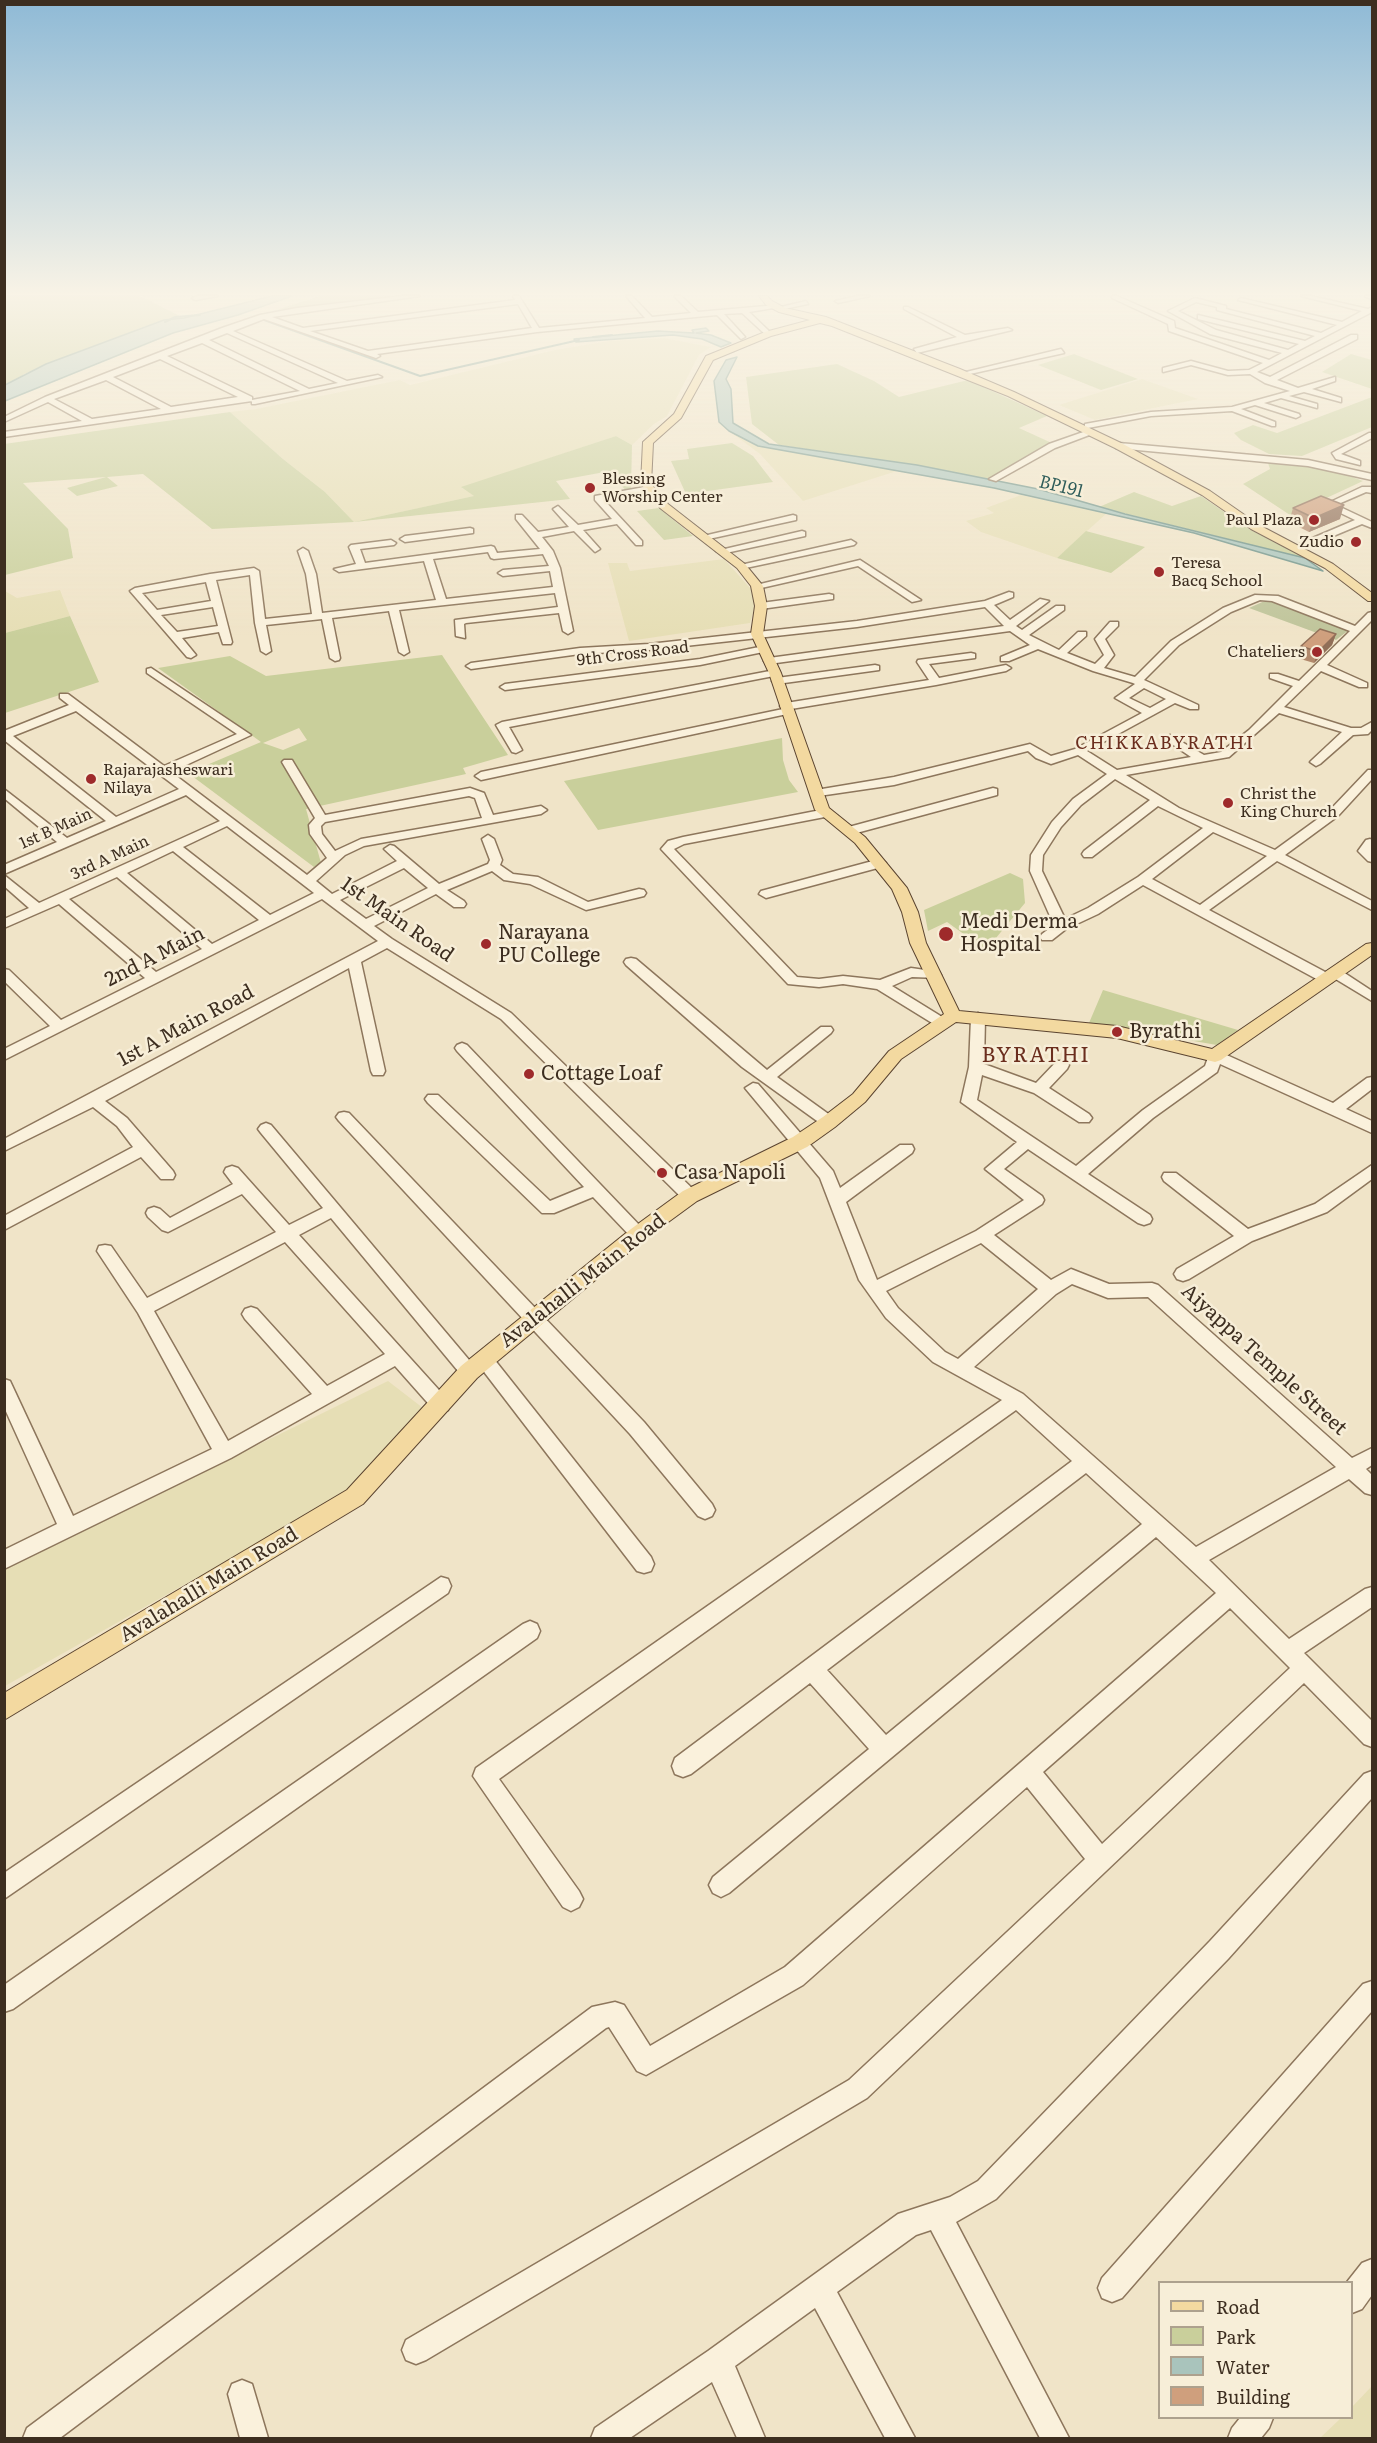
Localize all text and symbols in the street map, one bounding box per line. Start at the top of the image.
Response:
place label: Blessing Worship Center [602,469,723,507]
water label: BP191 [1037,471,1085,503]
marker: Blessing Worship Center [583,481,597,495]
place label: Paul Plaza [1225,510,1302,530]
marker: Paul Plaza [1307,513,1321,527]
place label: Zudio [1299,532,1344,552]
marker: Zudio [1349,535,1363,549]
place label: Teresa Bacq School [1171,553,1263,591]
marker: Teresa Bacq School [1152,565,1166,579]
street label: 9th Cross Road [576,638,690,670]
place label: Chateliers [1227,642,1305,662]
marker: Chateliers [1310,645,1324,659]
district label: CHIKKABYRATHI [1075,733,1255,755]
place label: Rajarajasheswari Nilaya [103,760,233,798]
marker: Rajarajasheswari Nilaya [84,772,98,786]
place label: Christ the King Church [1240,784,1337,822]
marker: Christ the King Church [1221,796,1235,810]
street label: 1st B Main [17,805,95,853]
street label: 3rd A Main [68,831,152,885]
street label: 1st Main Road [336,872,458,968]
place label: Medi Derma Hospital [960,910,1078,957]
place label: Narayana PU College [498,921,600,968]
street label: 2nd A Main [101,922,209,992]
marker: Medi Derma Hospital [937,925,955,943]
marker: Narayana PU College [479,937,493,951]
street label: 1st A Main Road [114,980,258,1072]
place label: Byrathi [1129,1020,1201,1044]
marker: Byrathi [1110,1025,1124,1039]
district label: BYRATHI [982,1043,1090,1069]
place label: Cottage Loaf [541,1062,661,1086]
marker: Cottage Loaf [522,1067,536,1081]
place label: Casa Napoli [674,1161,786,1185]
marker: Casa Napoli [655,1166,669,1180]
street label: Avalahalli Main Road [495,1209,671,1353]
street label: Aiyappa Temple Street [1176,1279,1352,1441]
street label: Avalahalli Main Road [116,1522,302,1648]
legend [1158,2281,1353,2419]
text: Road [1216,2293,1260,2320]
text: Park [1216,2323,1255,2350]
text: Water [1216,2353,1269,2380]
text: Building [1216,2383,1290,2410]

